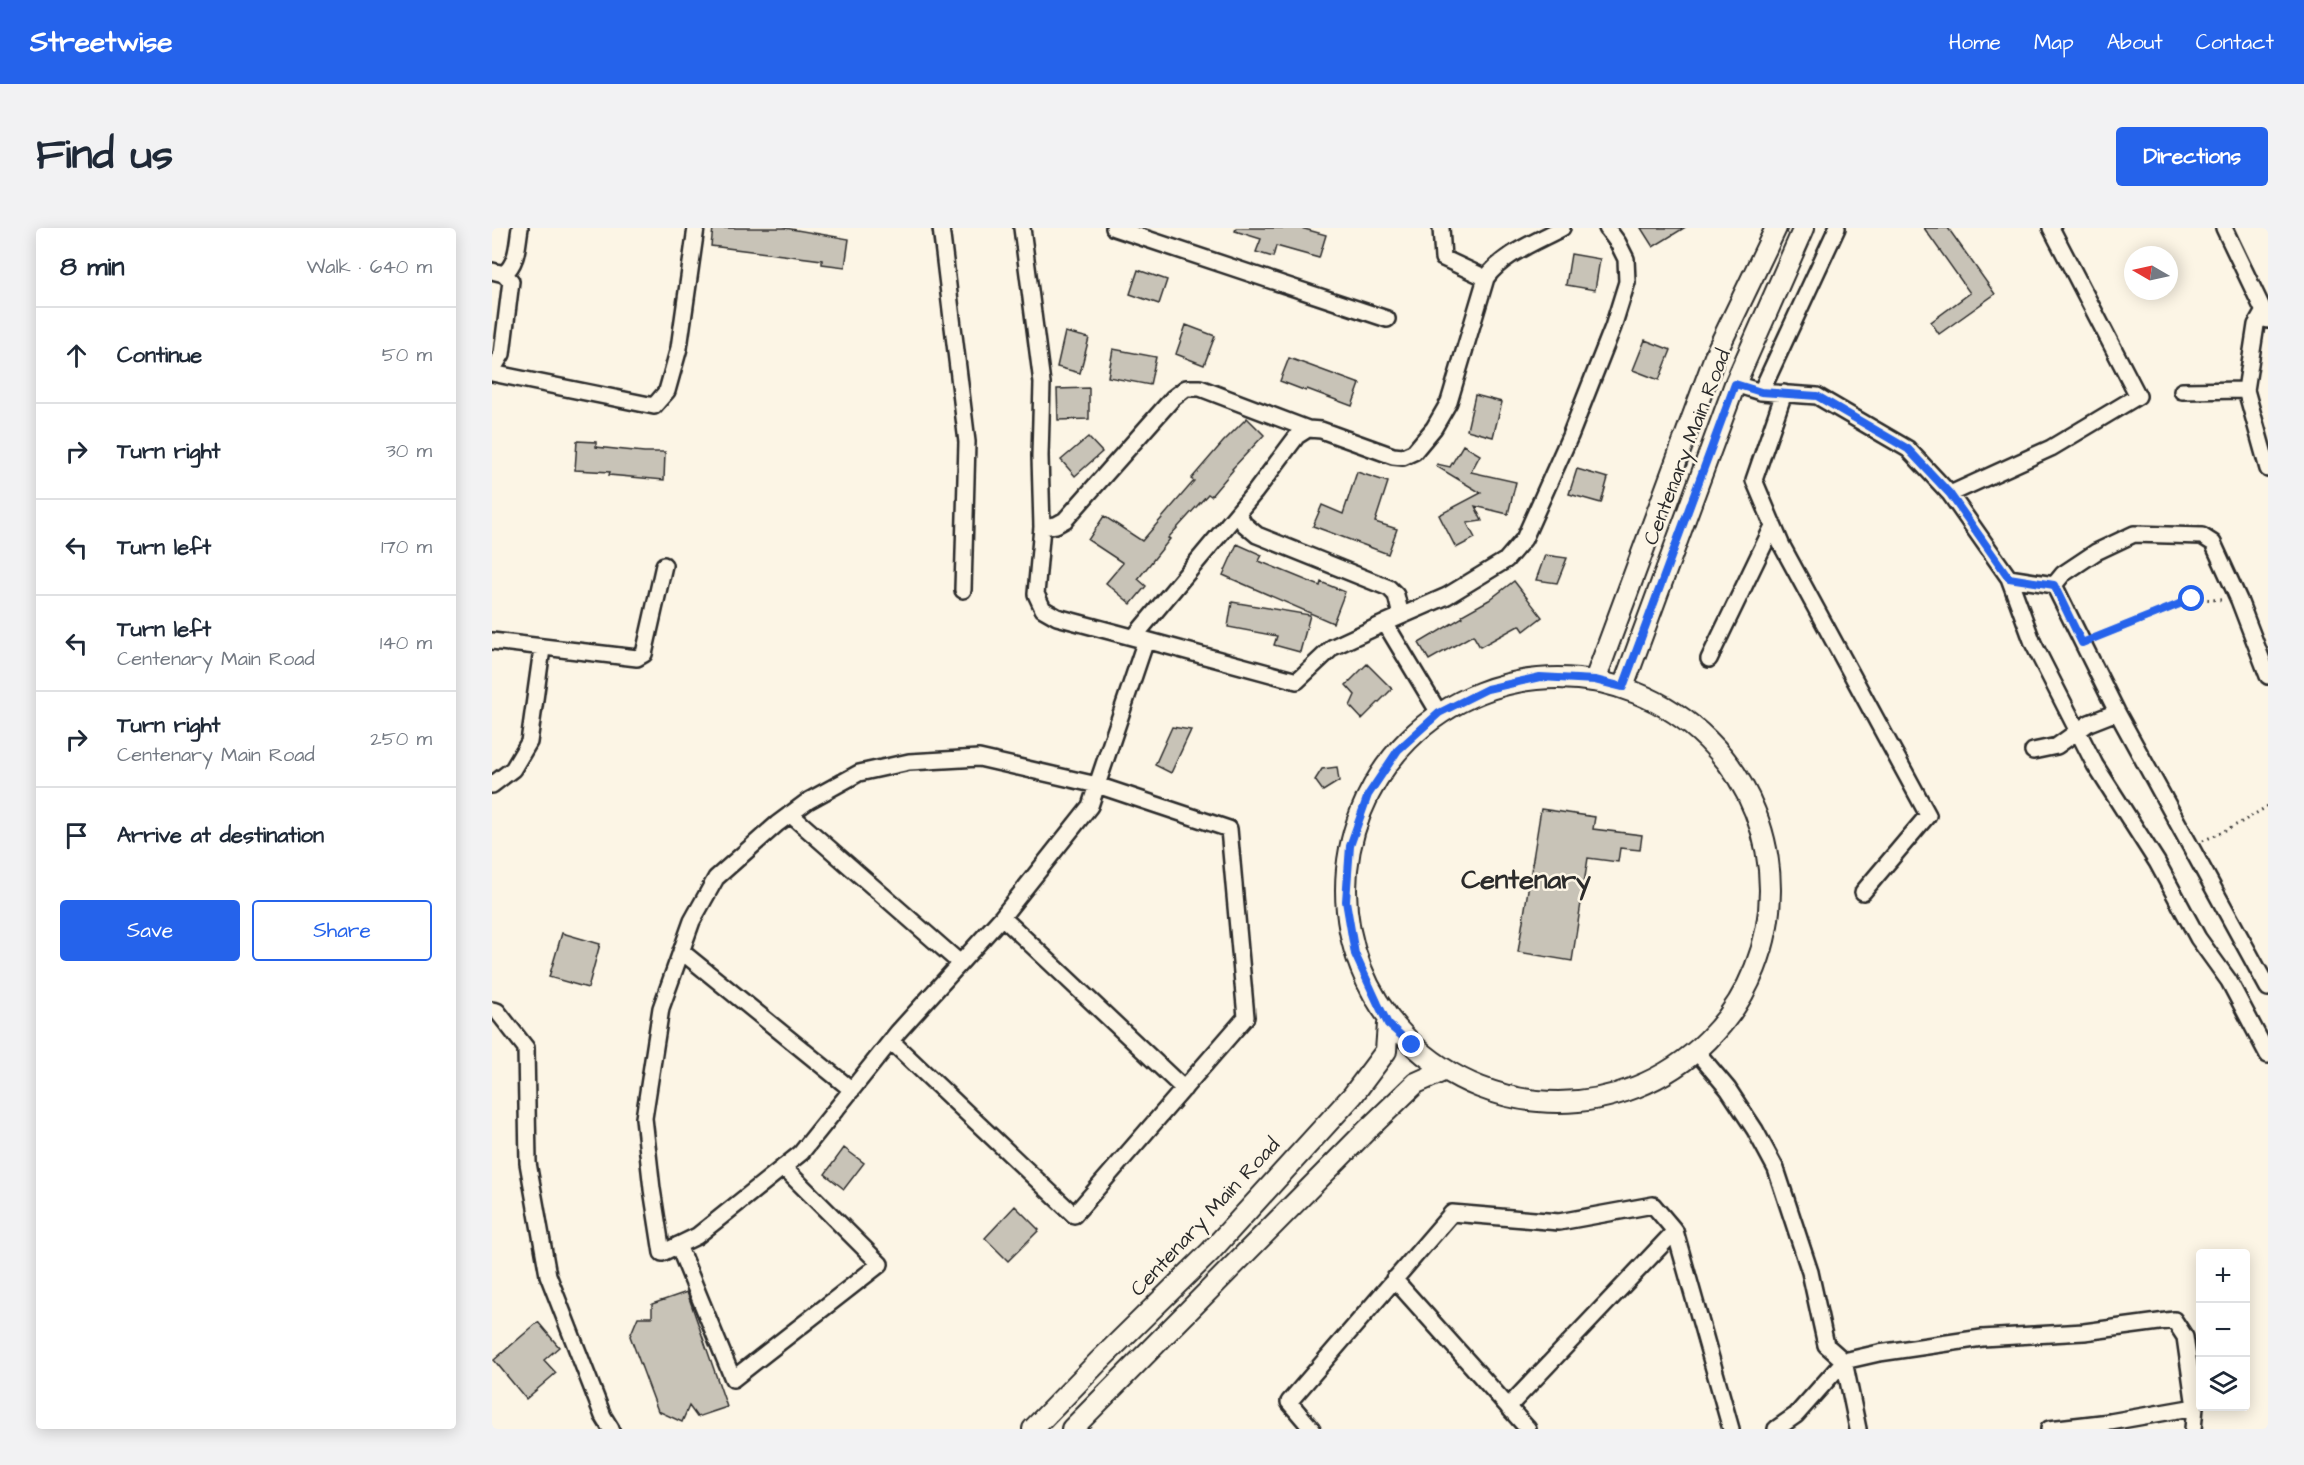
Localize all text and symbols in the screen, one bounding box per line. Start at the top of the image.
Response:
text: Streetwise [30,23,172,62]
text: Home [1949,28,2001,57]
text: Map [2034,28,2074,57]
text: About [2107,28,2163,57]
text: Contact [2196,28,2274,57]
text: Find us [36,127,173,185]
button: Directions [2116,127,2268,186]
north arrow [2124,246,2178,300]
text: 8 min [60,249,124,285]
text: Walk · 640 m [306,253,432,281]
icon: ahead [60,339,93,372]
text: Continue [117,340,202,371]
text: 50 m [382,341,432,369]
street label: Centenary Main Road [1636,345,1740,550]
icon: right [60,435,93,468]
text: Turn right [117,436,220,467]
text: 30 m [386,437,432,465]
icon: left [60,531,93,564]
text: Turn left [117,532,211,563]
text: 170 m [381,533,432,561]
route start [2178,585,2204,611]
text: Turn left [117,614,211,645]
icon: left [60,627,93,660]
text: 140 m [380,629,432,657]
text: Centenary Main Road [117,645,315,673]
text: Turn right [117,710,220,741]
icon: right [60,723,93,756]
text: 250 m [370,725,432,753]
text: Centenary Main Road [117,741,315,769]
icon: arrive [60,819,93,852]
text: Arrive at destination [117,820,324,851]
district label: Centenary [1461,861,1591,901]
button: Save [60,900,240,961]
button: Share [252,900,432,961]
route end [1398,1031,1424,1057]
street label: Centenary Main Road [1124,1131,1288,1304]
map controls [2196,1249,2250,1411]
button: + [2196,1249,2250,1303]
button: − [2196,1303,2250,1357]
button: layers [2196,1357,2250,1411]

